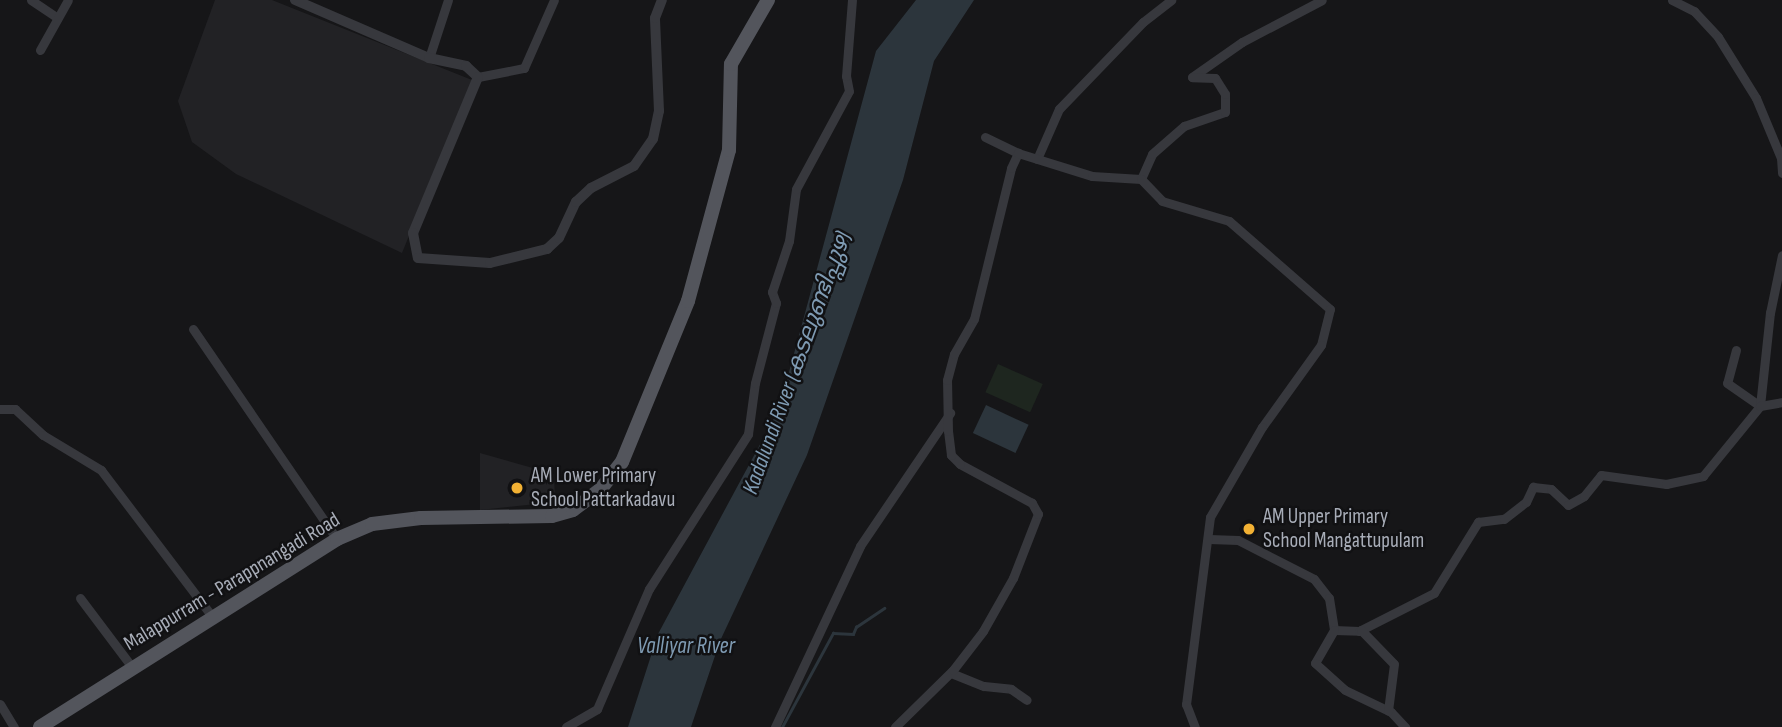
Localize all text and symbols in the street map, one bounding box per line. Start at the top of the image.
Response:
water label: Kadalundi River (കടലുണ്ടിപ്പുഴ) [737,228,857,498]
place label: AM Lower Primary School Pattarkadavu [531,463,675,513]
marker: AM Lower Primary School Pattarkadavu [509,480,525,496]
place label: AM Upper Primary School Mangattupulam [1263,504,1424,554]
street label: Malappurram - Parappnangadi Road [119,507,345,657]
marker: AM Upper Primary School Mangattupulam [1241,521,1257,537]
water label: Valliyar River [637,632,735,660]

